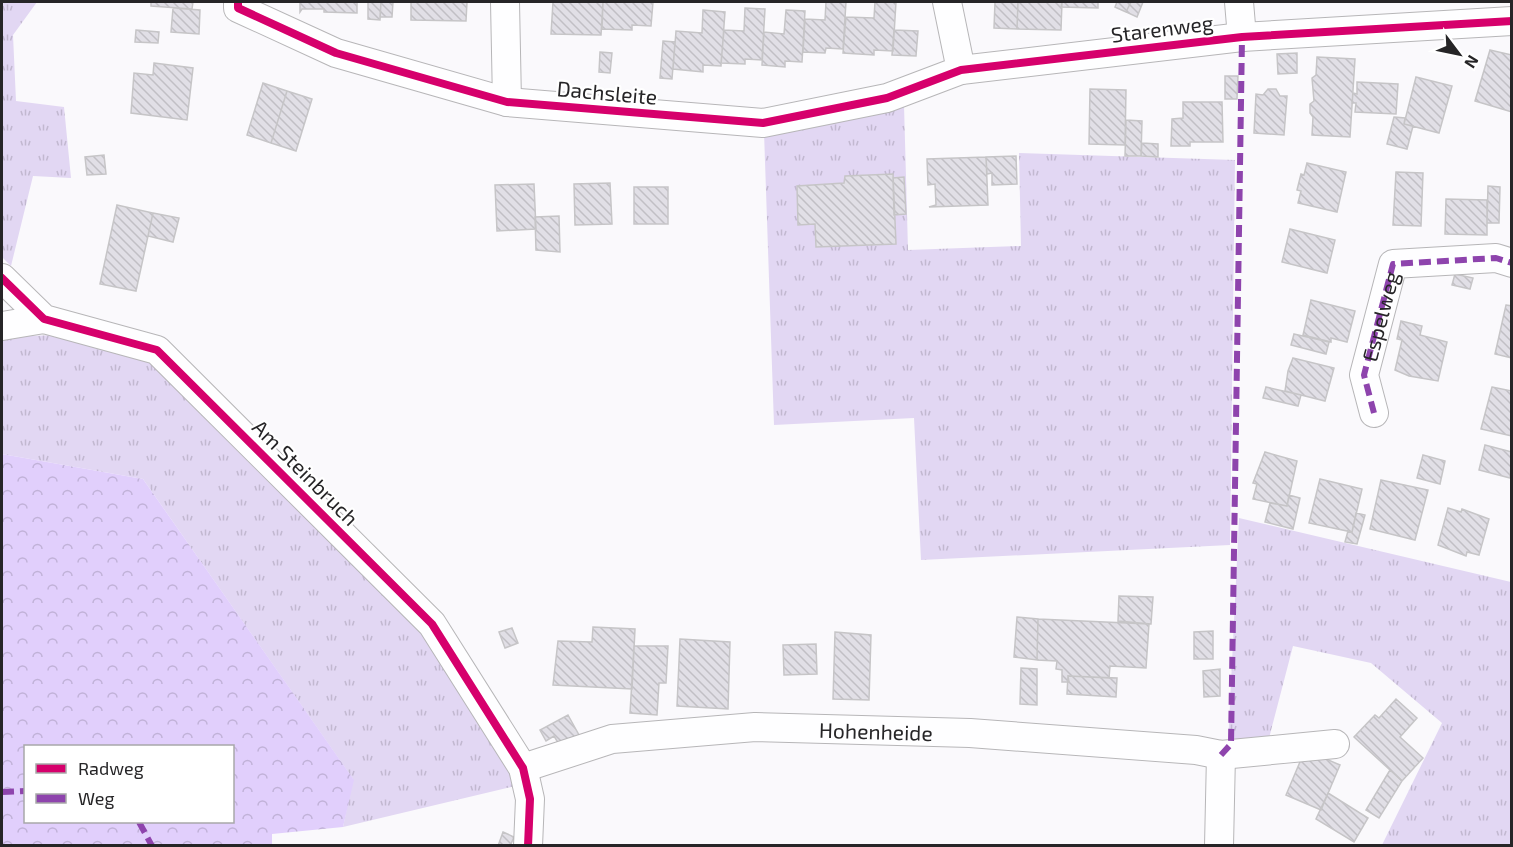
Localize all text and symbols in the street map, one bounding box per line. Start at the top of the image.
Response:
street label: Starenweg [1109,9,1215,47]
north arrow [1429,24,1489,84]
text: N [1461,52,1483,72]
street label: Dachsleite [556,75,658,109]
street label: Espelweg [1356,268,1403,364]
street label: Am Steinbruch [248,414,364,530]
street label: Hohenheide [819,716,933,744]
legend [24,745,234,823]
text: Radweg [78,757,144,779]
text: Weg [78,787,114,809]

